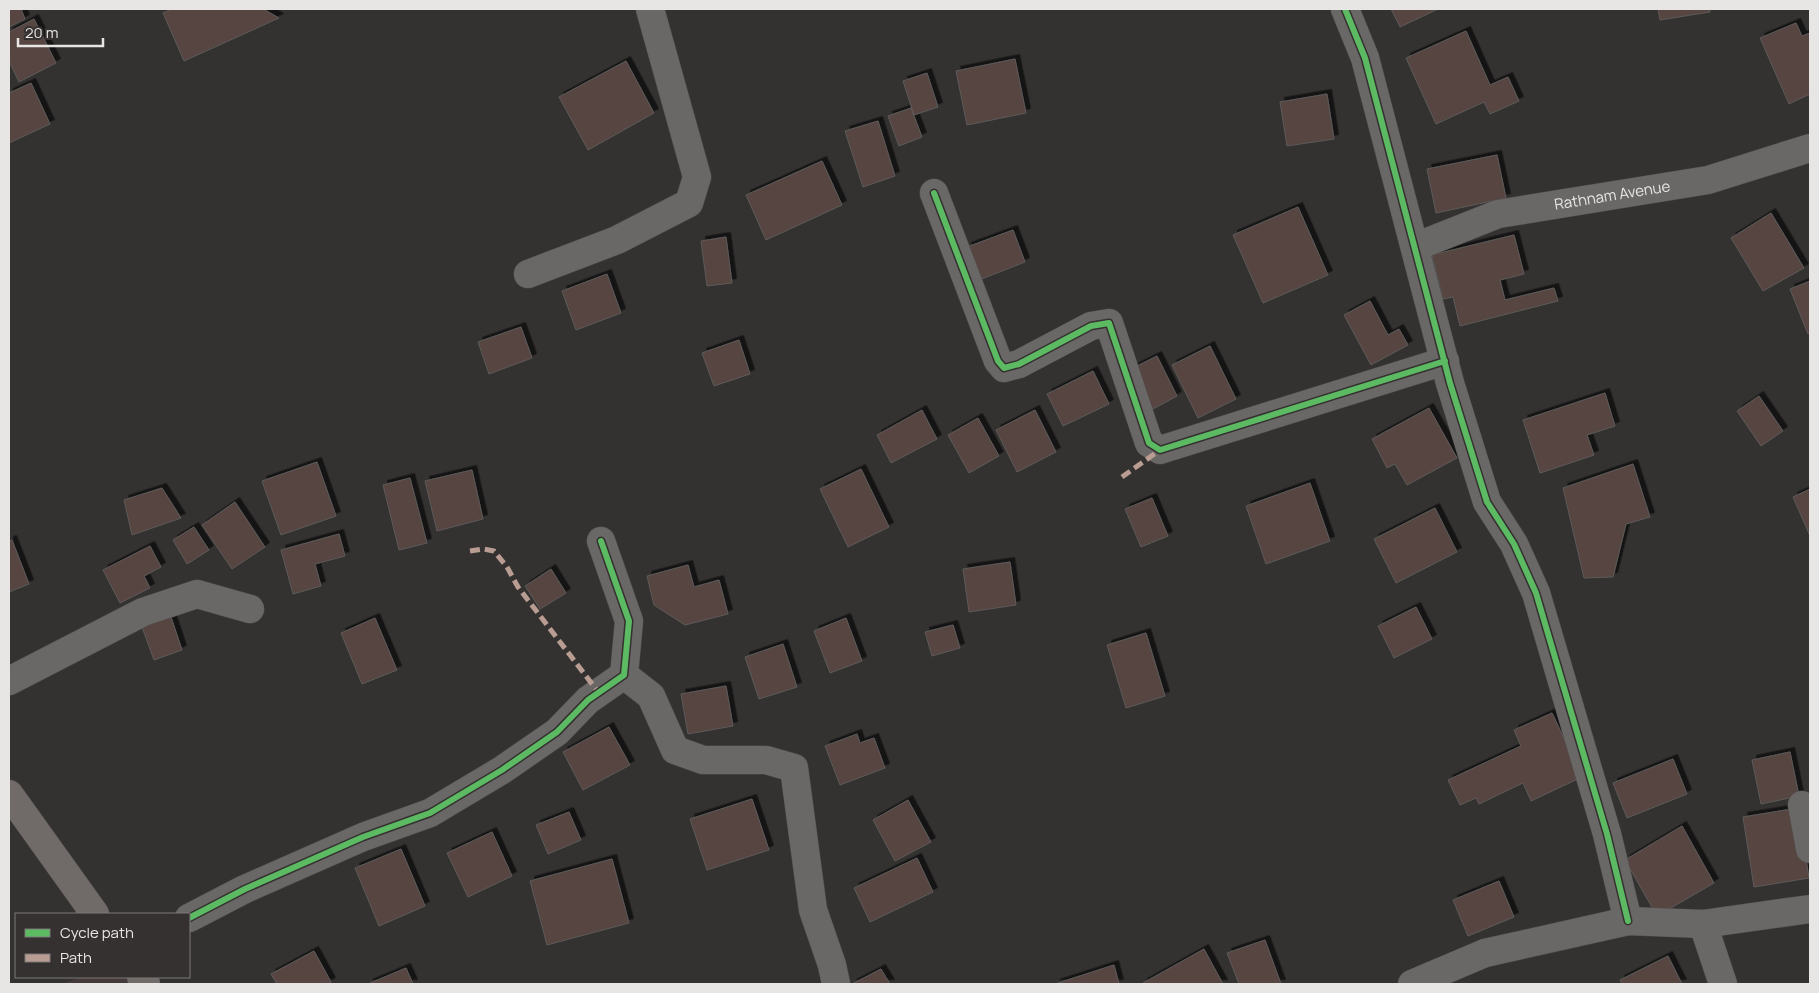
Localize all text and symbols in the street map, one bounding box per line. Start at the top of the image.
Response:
scale bar [18,15,102,47]
text: 20 m [25,22,58,43]
street label: Rathnam Avenue [1553,175,1672,215]
legend [15,913,190,978]
text: Cycle path [60,922,134,943]
text: Path [60,947,92,968]

